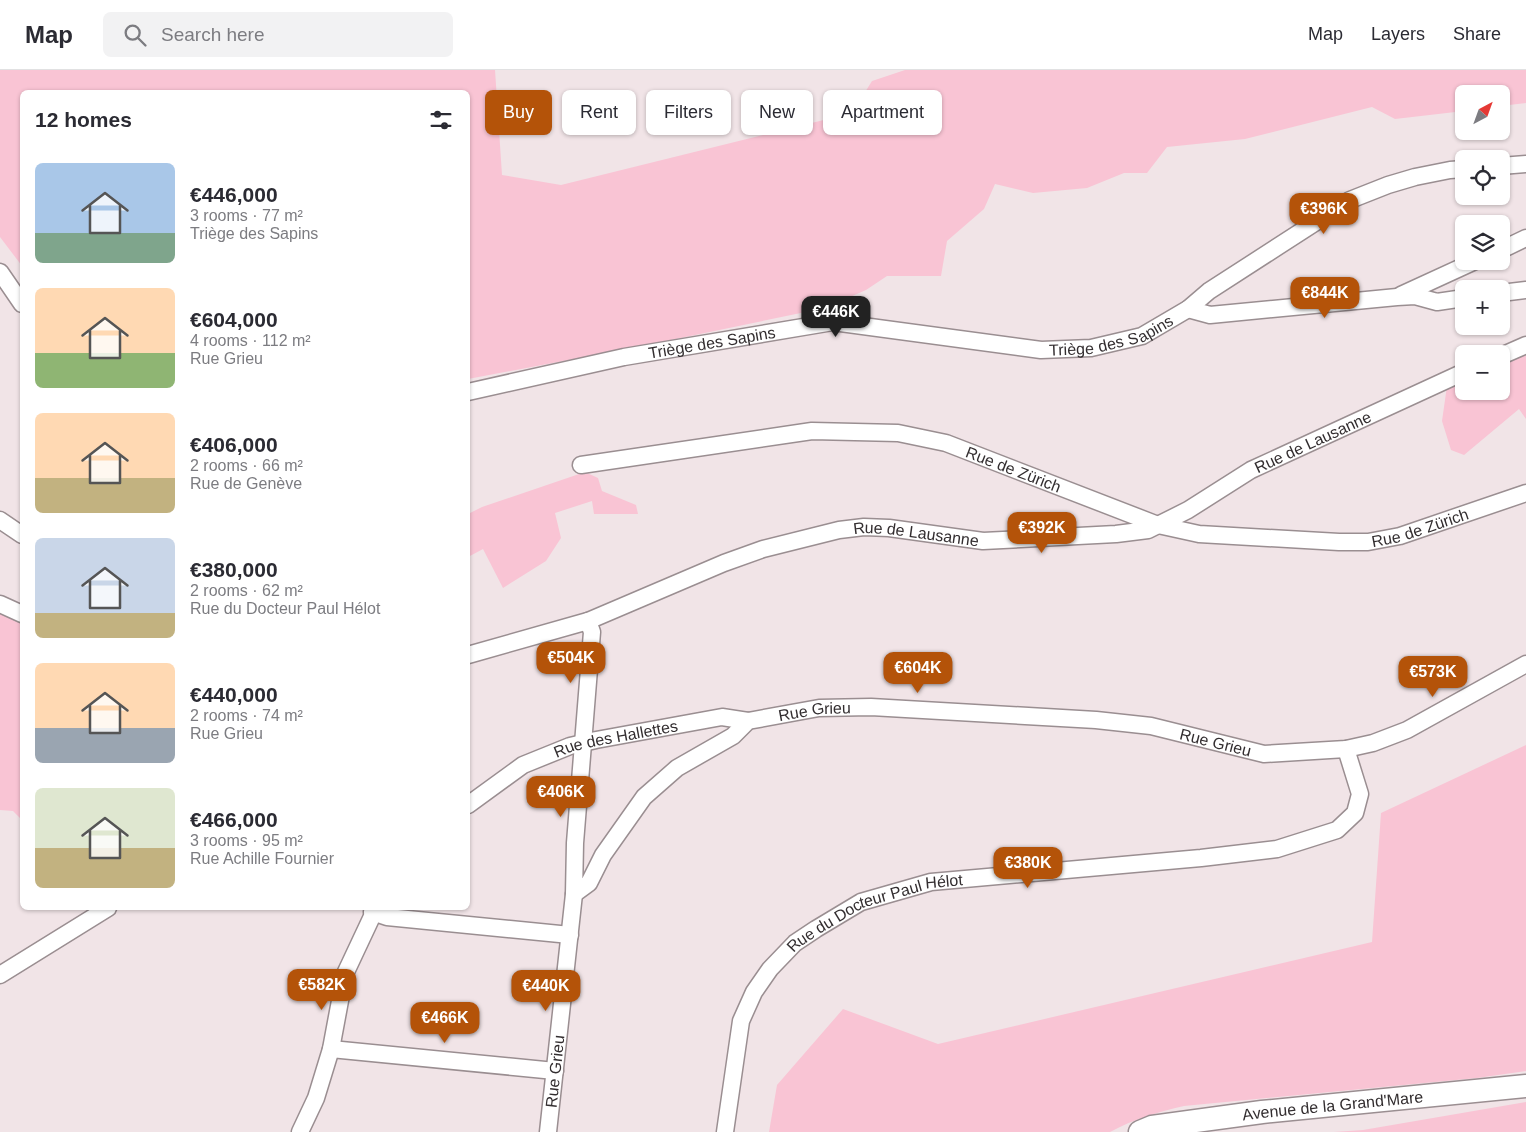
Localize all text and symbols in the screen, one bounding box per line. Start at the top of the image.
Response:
search box [103,12,453,57]
text: Map [25,21,73,48]
icon: search [121,21,149,49]
text: Search here [161,24,265,45]
text: Map [1308,24,1343,44]
text: Layers [1371,24,1425,44]
text: Share [1453,24,1501,44]
north arrow [1455,85,1510,140]
map controls [1455,85,1510,400]
chip: Buy [485,90,552,135]
chip: Rent [562,90,636,135]
chip: Filters [646,90,731,135]
chip: New [741,90,813,135]
chip: Apartment [823,90,942,135]
icon: filters [427,106,455,134]
text: 12 homes [35,108,132,131]
button: locate [1455,150,1510,205]
icon: home [75,183,135,243]
text: €446,000 [190,183,278,206]
pin: €396K [1289,192,1359,235]
text: €396K [1300,200,1348,217]
text: 3 rooms · 77 m² [190,207,303,224]
button: layers [1455,215,1510,270]
text: Triège des Sapins [190,225,318,242]
pin: €844K [1290,276,1360,319]
button: + [1455,280,1510,335]
text: €844K [1301,284,1349,301]
pin: €446K [801,296,871,338]
text: €446K [812,303,860,320]
icon: home [75,308,135,368]
text: €604,000 [190,308,278,331]
street label: Triège des Sapins [1049,311,1176,358]
street label: Triège des Sapins [647,323,777,361]
text: 4 rooms · 112 m² [190,332,311,349]
button: − [1455,345,1510,400]
text: Rue Grieu [190,350,263,367]
street label: Rue de Lausanne [1252,407,1374,476]
icon: home [75,433,135,493]
text: €406,000 [190,433,278,456]
street label: Rue de Zürich [964,443,1064,495]
text: 2 rooms · 66 m² [190,457,303,474]
text: Rue de Genève [190,475,302,492]
street label: Rue de Zürich [1370,505,1471,550]
pin: €392K [1007,512,1077,554]
street label: Rue de Lausanne [852,518,980,549]
text: €392K [1018,519,1066,536]
icon: home [75,558,135,618]
text: €380,000 [190,558,278,581]
text: 2 rooms · 62 m² [190,582,303,599]
text: Rue du Docteur Paul Hélot [190,600,380,617]
pin: €504K [536,642,606,684]
text: €504K [547,649,595,666]
pin: €604K [883,652,953,694]
pin: €573K [1398,656,1468,698]
text: €604K [894,659,942,676]
text: €573K [1409,663,1457,680]
icon: home [75,683,135,743]
text: €440,000 [190,683,278,706]
street label: Rue Grieu [777,699,851,724]
text: 2 rooms · 74 m² [190,707,303,724]
street label: Rue des Hallettes [551,717,679,760]
text: Rue Grieu [190,725,263,742]
street label: Rue Grieu [1178,725,1253,759]
pin: €406K [526,776,596,818]
text: €406K [537,783,585,800]
icon: home [75,808,135,868]
text: €466,000 [190,808,278,831]
text: 3 rooms · 95 m² [190,832,303,849]
pin: €380K [993,846,1063,889]
text: Rue Achille Fournier [190,850,334,867]
text: €380K [1004,854,1052,871]
street label: Rue du Docteur Paul Hélot [783,871,964,955]
pin: €582K [287,968,357,1011]
pin: €440K [511,970,581,1012]
text: €582K [298,976,346,993]
text: €440K [522,977,570,994]
pin: €466K [410,1002,480,1044]
text: €466K [421,1009,469,1026]
street label: Rue Grieu [542,1034,567,1109]
street label: Avenue de la Grand'Mare [1241,1088,1424,1123]

